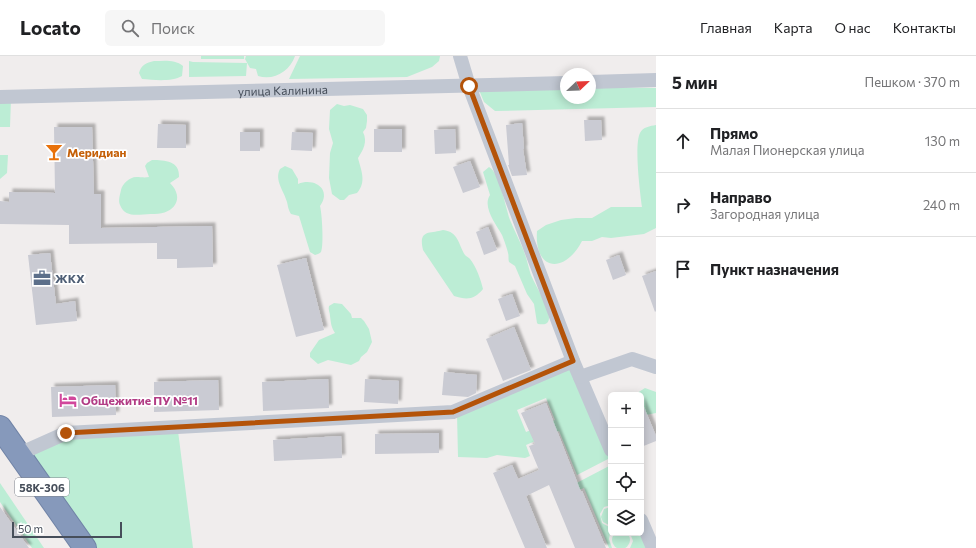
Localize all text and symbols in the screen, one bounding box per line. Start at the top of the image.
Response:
search box [105,10,385,46]
text: Locato [20,16,81,39]
icon: search [119,17,141,39]
text: Поиск [151,19,195,37]
text: Главная [700,19,752,36]
text: Карта [774,19,812,36]
text: О нас [834,19,871,36]
text: Контакты [893,19,956,36]
north arrow [560,68,596,104]
text: 5 мин [672,72,718,93]
text: Пешком · 370 m [864,74,960,90]
route start [460,77,478,95]
street label: улица Калинина [238,82,328,98]
text: Прямо [710,124,758,142]
icon: ahead [672,130,694,152]
text: 130 m [925,133,960,149]
bar icon: Меридиан [44,142,64,162]
text: Малая Пионерская улица [710,142,864,158]
place label: Меридиан [67,145,127,159]
text: Направо [710,188,772,206]
icon: right [672,194,694,216]
text: 240 m [923,197,960,213]
text: Загородная улица [710,206,819,222]
icon: arrive [672,258,694,280]
text: Пункт назначения [710,260,839,278]
office icon: ЖКХ [32,268,52,288]
place label: ЖКХ [55,271,85,285]
hotel icon: Общежитие ПУ №11 [58,390,78,410]
map controls [608,392,644,536]
button: + [608,392,644,428]
place label: Общежитие ПУ №11 [81,393,198,407]
route end [57,424,75,442]
button: − [608,428,644,464]
button: locate [608,464,644,500]
road number: 58К-306 [15,478,69,496]
button: layers [608,500,644,536]
scale bar [12,520,122,539]
text: 50 m [18,522,43,535]

